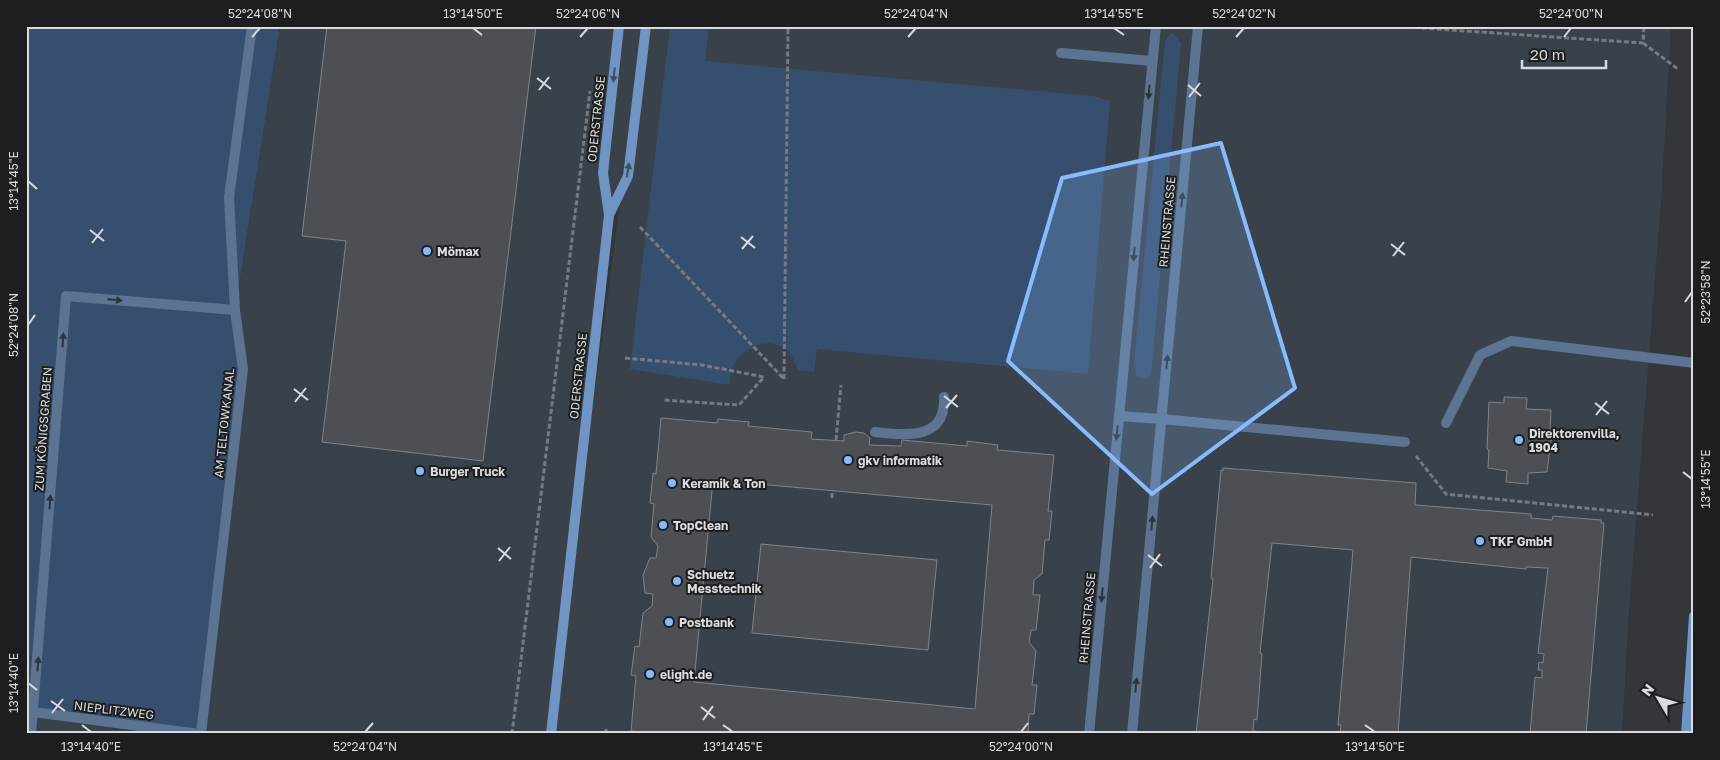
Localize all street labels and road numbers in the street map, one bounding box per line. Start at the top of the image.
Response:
street label: ODERSTRASSE [584,75,608,163]
street label: RHEINSTRASSE [1156,176,1178,268]
street label: ODERSTRASSE [566,332,590,420]
street label: ZUM KÖNIGSGRABEN [31,366,55,492]
street label: AM TELTOWKANAL [211,367,237,479]
street label: RHEINSTRASSE [1076,572,1098,664]
street label: NIEPLITZWEG [73,698,155,722]

